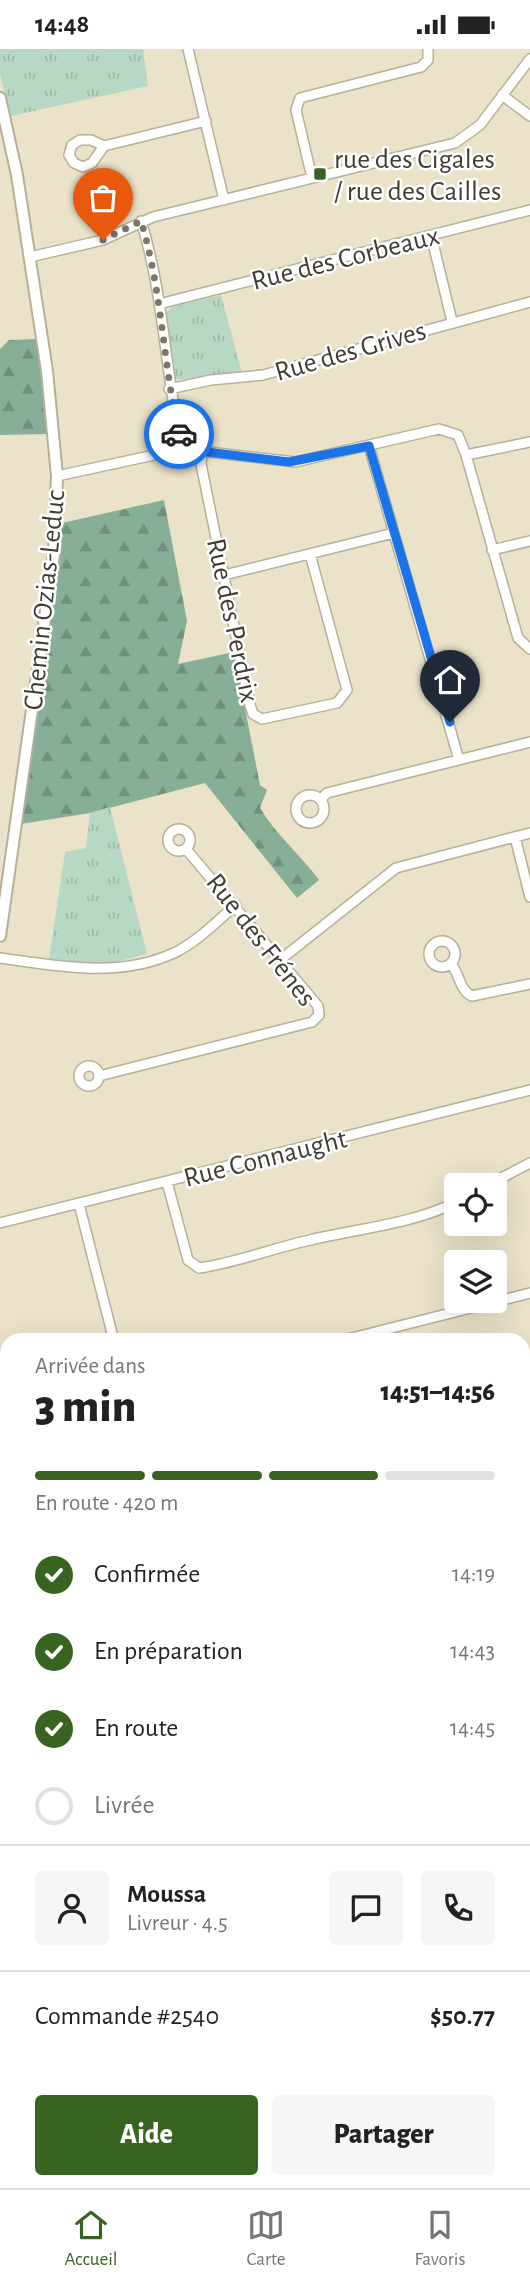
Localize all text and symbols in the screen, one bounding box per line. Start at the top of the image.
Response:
text: 14:48 [35,11,89,37]
place label: rue des Cigales / rue des Cailles [334,146,501,206]
marker: rue des Cigales / rue des Cailles [312,166,328,182]
pin [73,168,133,240]
icon: bag [84,179,122,217]
street label: Rue des Corbeaux [249,222,442,296]
street label: Rue des Grives [272,317,429,387]
courier [144,399,214,469]
icon: car [160,415,198,453]
street label: Chemin Ozias-Leduc [20,489,70,712]
street label: Rue des Perdrix [201,536,263,705]
pin [420,650,480,722]
icon: home [431,661,469,699]
street label: Rue des Frénes [200,869,321,1012]
street label: Rue Connaught [181,1125,350,1193]
map controls [444,1173,507,1313]
button: locate [444,1173,507,1236]
button: layers [444,1250,507,1313]
text: Arrivée dans [35,1355,146,1378]
text: 14:51–14:56 [380,1379,495,1405]
text: 3 min [35,1384,136,1430]
text: En route · 420 m [35,1492,178,1515]
icon: check [35,1556,73,1594]
text: Confirmée [94,1561,200,1587]
text: 14:19 [452,1563,495,1586]
icon: check [35,1633,73,1671]
text: En préparation [94,1638,243,1664]
text: 14:43 [450,1640,495,1663]
icon: check [35,1710,73,1748]
text: En route [94,1715,178,1741]
text: 14:45 [450,1717,495,1740]
text: Livrée [94,1792,154,1818]
button: person [35,1871,109,1945]
button: chat [329,1871,403,1945]
button: phone [421,1871,495,1945]
text: Moussa [127,1881,206,1907]
text: Livreur · 4.5 [127,1912,228,1935]
text: Commande #2540 [35,2003,219,2029]
text: $50.77 [430,2003,495,2029]
button: Aide [35,2095,258,2175]
button: Partager [272,2095,495,2175]
tab: Accueil [64,2206,117,2271]
tab: Carte [246,2206,286,2271]
tab: Favoris [415,2206,466,2271]

